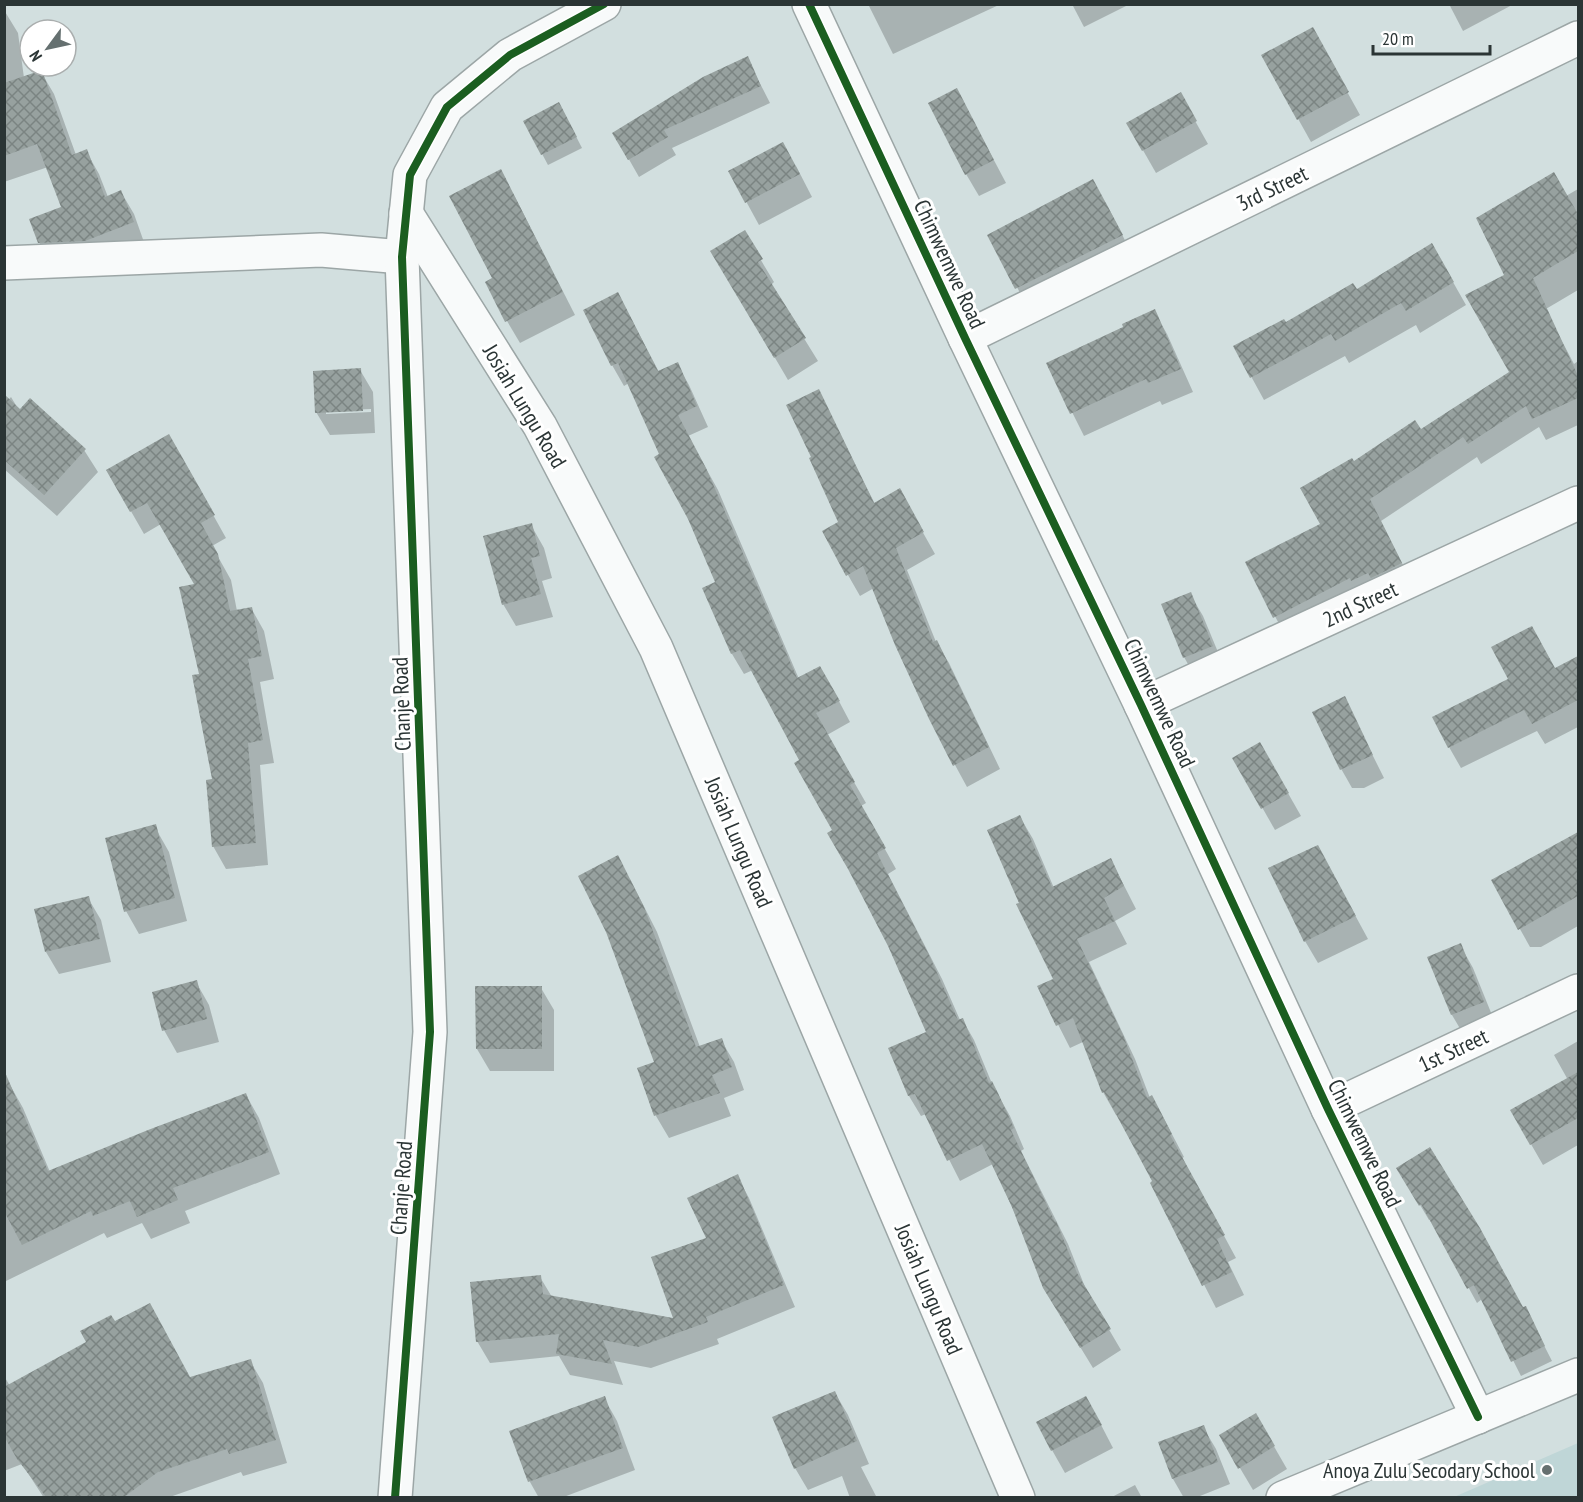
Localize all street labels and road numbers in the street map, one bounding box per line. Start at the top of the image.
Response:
street label: 3rd Street [1232,159,1312,217]
street label: Chimwemwe Road [908,195,992,333]
street label: Josiah Lungu Road [477,338,573,473]
street label: 2nd Street [1318,575,1402,633]
street label: Chimwemwe Road [1118,634,1202,772]
street label: Chanje Road [385,656,417,752]
street label: Josiah Lungu Road [698,771,779,912]
street label: 1st Street [1414,1022,1492,1078]
street label: Chimwemwe Road [1322,1074,1408,1212]
street label: Chanje Road [384,1140,418,1236]
street label: Josiah Lungu Road [888,1218,969,1359]

